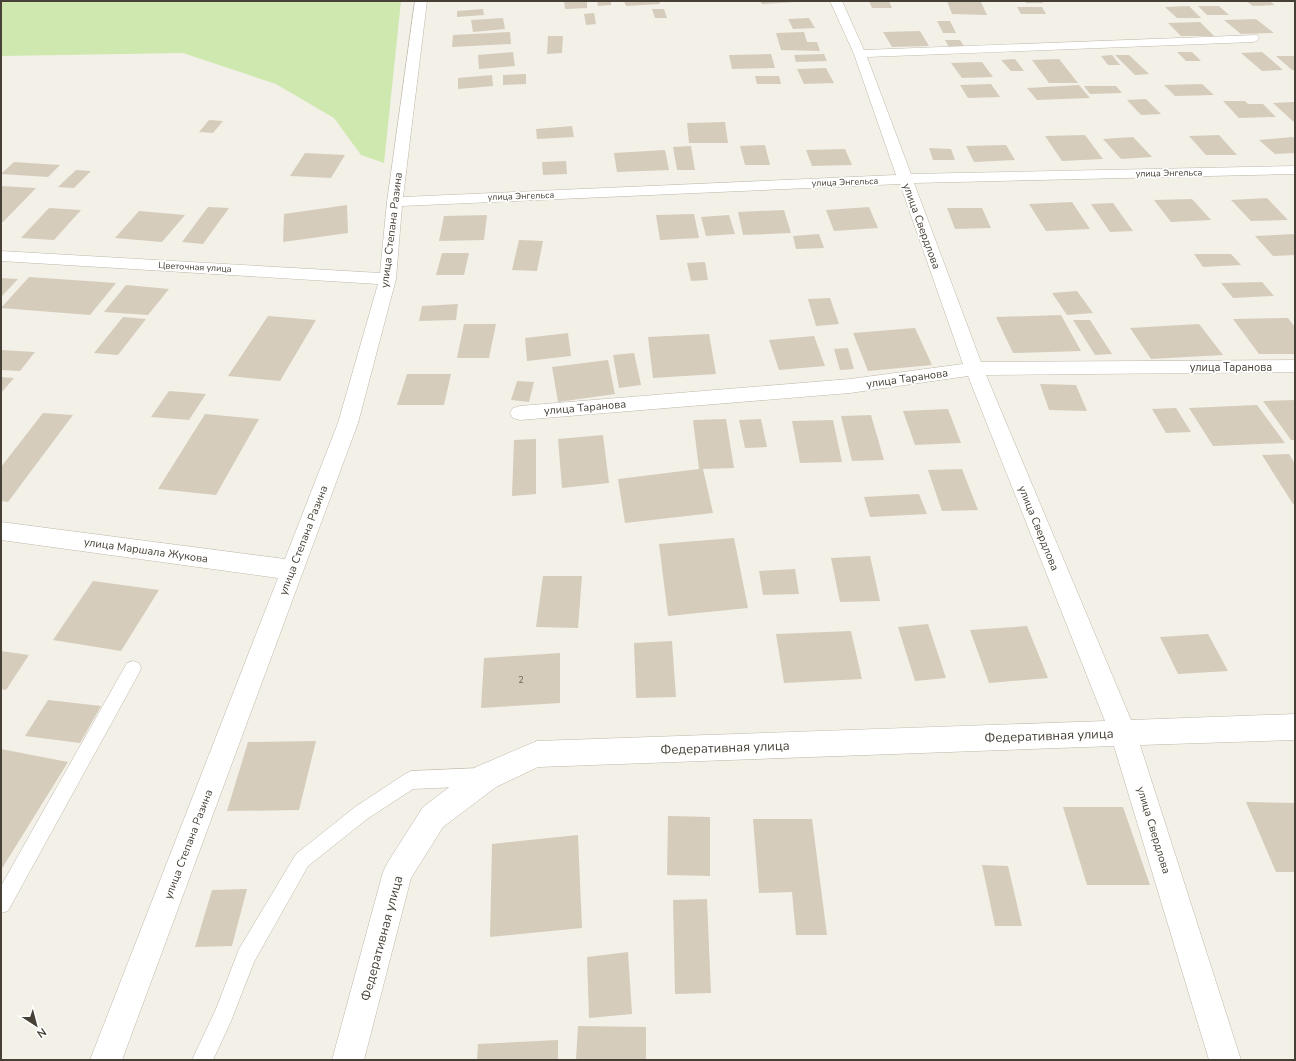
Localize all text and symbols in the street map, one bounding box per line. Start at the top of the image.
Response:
street label: улица Энгельса [1136,166,1203,180]
street label: улица Степана Разина [377,171,406,289]
street label: улица Энгельса [811,175,879,189]
street label: улица Свердлова [899,181,944,271]
street label: улица Энгельса [487,189,555,203]
street label: Цветочная улица [158,259,232,275]
street label: улица Таранова [1190,360,1272,375]
street label: улица Таранова [865,365,949,392]
street label: улица Таранова [543,396,627,419]
street label: улица Степана Разина [276,483,331,597]
street label: улица Свердлова [1015,483,1062,573]
street label: улица Маршала Жукова [83,534,209,567]
house number: 2 [518,674,524,686]
street label: Федеративная улица [984,725,1114,747]
street label: Федеративная улица [660,737,790,759]
street label: улица Свердлова [1133,785,1174,876]
street label: улица Степана Разина [161,787,216,901]
street label: Федеративная улица [357,874,407,1003]
north arrow [16,1005,56,1045]
text: N [34,1024,49,1041]

